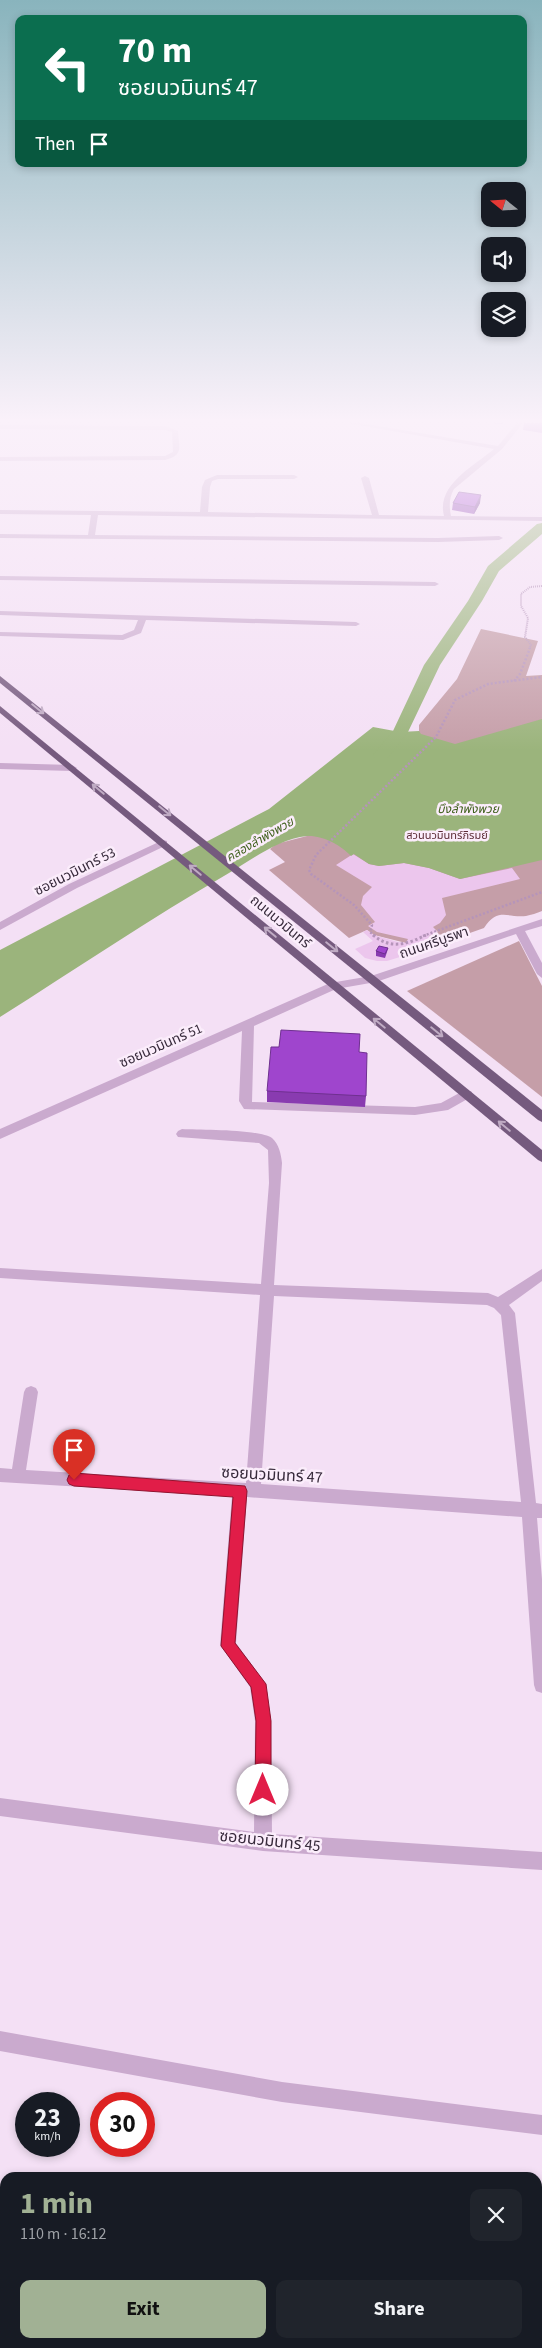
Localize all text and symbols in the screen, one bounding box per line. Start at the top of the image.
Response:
text: 70 m [118,26,192,76]
icon: left [35,35,100,100]
text: ซอยนวมินทร์ 47 [118,72,258,104]
icon: arrive [85,130,113,158]
text: Then [35,131,75,158]
north arrow [481,182,526,228]
map controls [481,182,526,337]
button: sound [481,237,526,282]
button: layers [481,292,526,337]
one-way arrow [31,704,44,715]
one-way arrow [92,784,105,795]
water label: บึงลำพังพวย [437,801,500,818]
one-way arrow [158,805,171,816]
water label: คลองลำพังพวย [223,813,298,866]
park label: สวนนวมินทร์ภิรมย์ [406,828,488,843]
street label: ซอยนวมินทร์ 53 [31,843,119,901]
one-way arrow [189,864,202,875]
street label: ถนนนวมินทร์ [245,891,315,954]
street label: ถนนศรีบูรพา [397,922,471,964]
one-way arrow [263,927,276,938]
one-way arrow [325,941,338,952]
one-way arrow [373,1017,386,1028]
street label: ซอยนวมินทร์ 51 [116,1019,206,1073]
one-way arrow [430,1027,443,1038]
one-way arrow [498,1120,511,1131]
pin [53,1429,95,1480]
icon: arrive [60,1436,88,1464]
street label: ซอยนวมินทร์ 47 [221,1461,323,1489]
position arrow [236,1763,288,1815]
street label: ซอยนวมินทร์ 45 [218,1825,322,1857]
speed limit sign: 30 [90,2092,155,2157]
text: 23 [34,2100,61,2136]
text: km/h [34,2128,61,2145]
text: 1 min [20,2182,93,2225]
button: close [470,2189,522,2241]
text: 110 m · 16:12 [20,2223,107,2245]
button: Exit [20,2280,266,2338]
button: Share [276,2280,522,2338]

